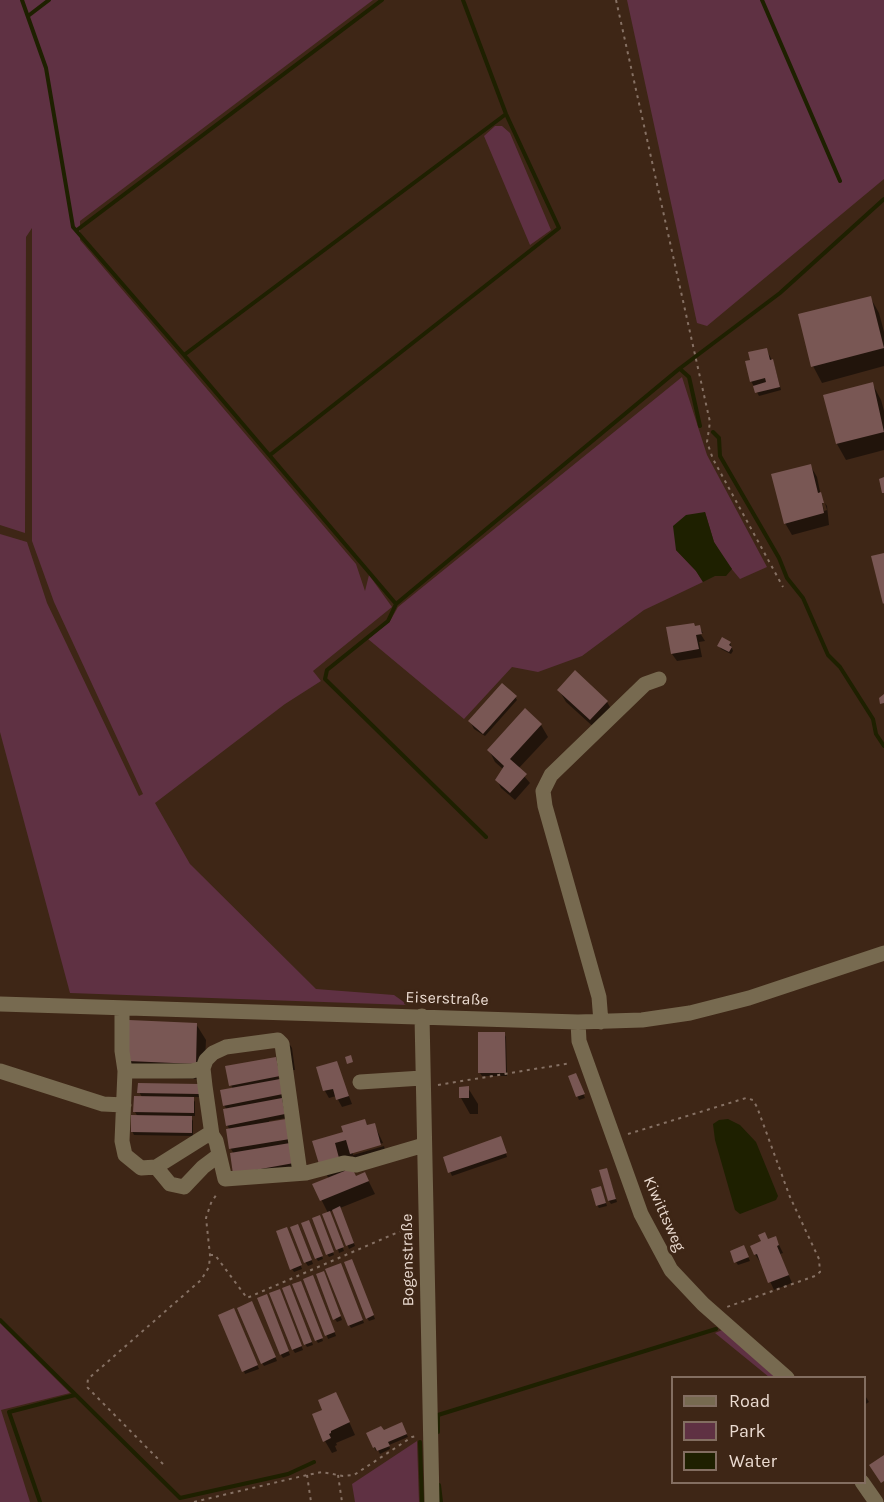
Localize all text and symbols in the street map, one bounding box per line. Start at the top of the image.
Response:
street label: Eiserstraße [405,988,489,1010]
street label: Kiwittsweg [639,1173,689,1255]
street label: Bogenstraße [398,1214,418,1306]
legend [671,1376,866,1484]
text: Road [729,1390,770,1412]
text: Park [729,1420,766,1442]
text: Water [729,1450,777,1472]

